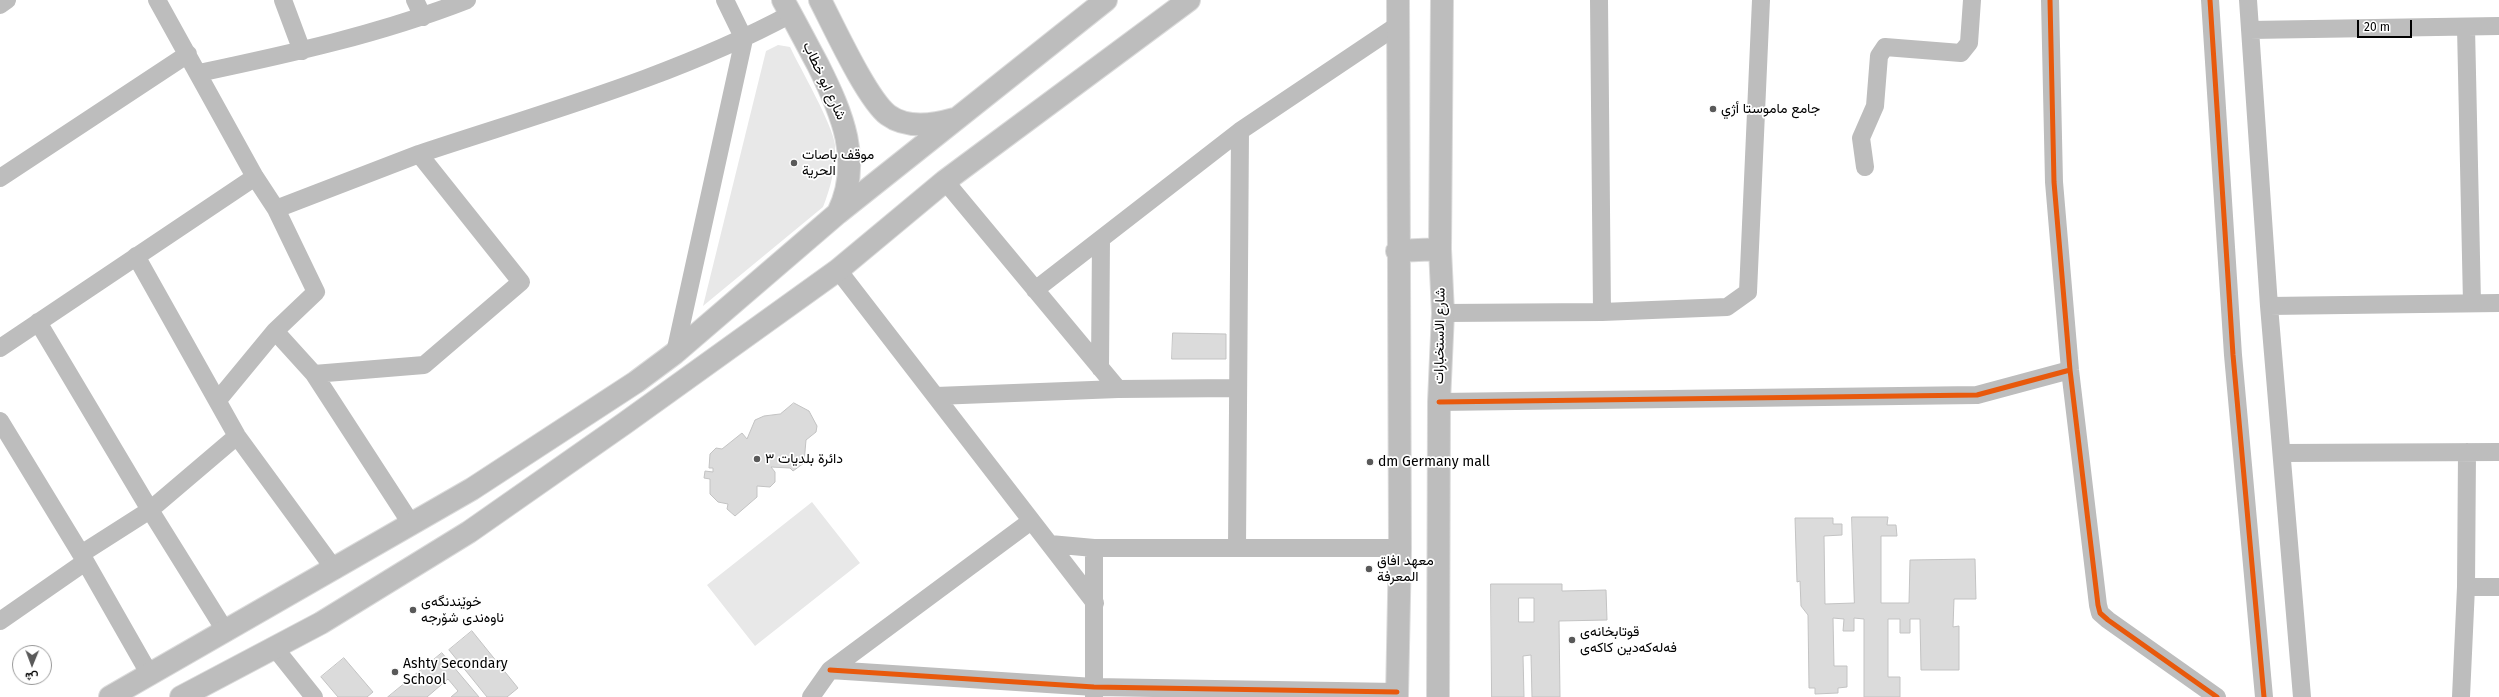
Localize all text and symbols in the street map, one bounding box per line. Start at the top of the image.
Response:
scale bar [2359,12,2414,38]
text: 20 m [2364,20,2390,34]
street label: شارع ابو خطاب [799,39,849,123]
place label: جامع ماموستا أژي [1721,101,1820,117]
marker: جامع ماموستا أژي [1708,104,1718,114]
place label: موقف باصات الحریة [802,147,874,180]
marker: موقف باصات الحریة [789,158,799,168]
street label: شارع الاستخبارات [1431,288,1449,384]
place label: دائرة بلديات ٣ [765,451,843,467]
marker: دائرة بلديات ٣ [752,454,762,464]
place label: dm Germany mall [1378,454,1490,470]
marker: dm Germany mall [1365,457,1375,467]
place label: معهد افاق المعرفة [1377,553,1434,586]
marker: معهد افاق المعرفة [1364,564,1374,574]
place label: خوێندنگەی ناوەندی شۆرجە [421,594,504,626]
marker: خوێندنگەی ناوەندی شۆرجە [408,605,418,615]
place label: قوتابخانەی فەلەکەدین کاکەی [1580,624,1677,656]
marker: قوتابخانەی فەلەکەدین کاکەی [1567,635,1577,645]
north arrow [12,645,52,685]
place label: Ashty Secondary School [403,656,508,688]
marker: Ashty Secondary School [390,667,400,677]
text: ش [25,670,39,683]

